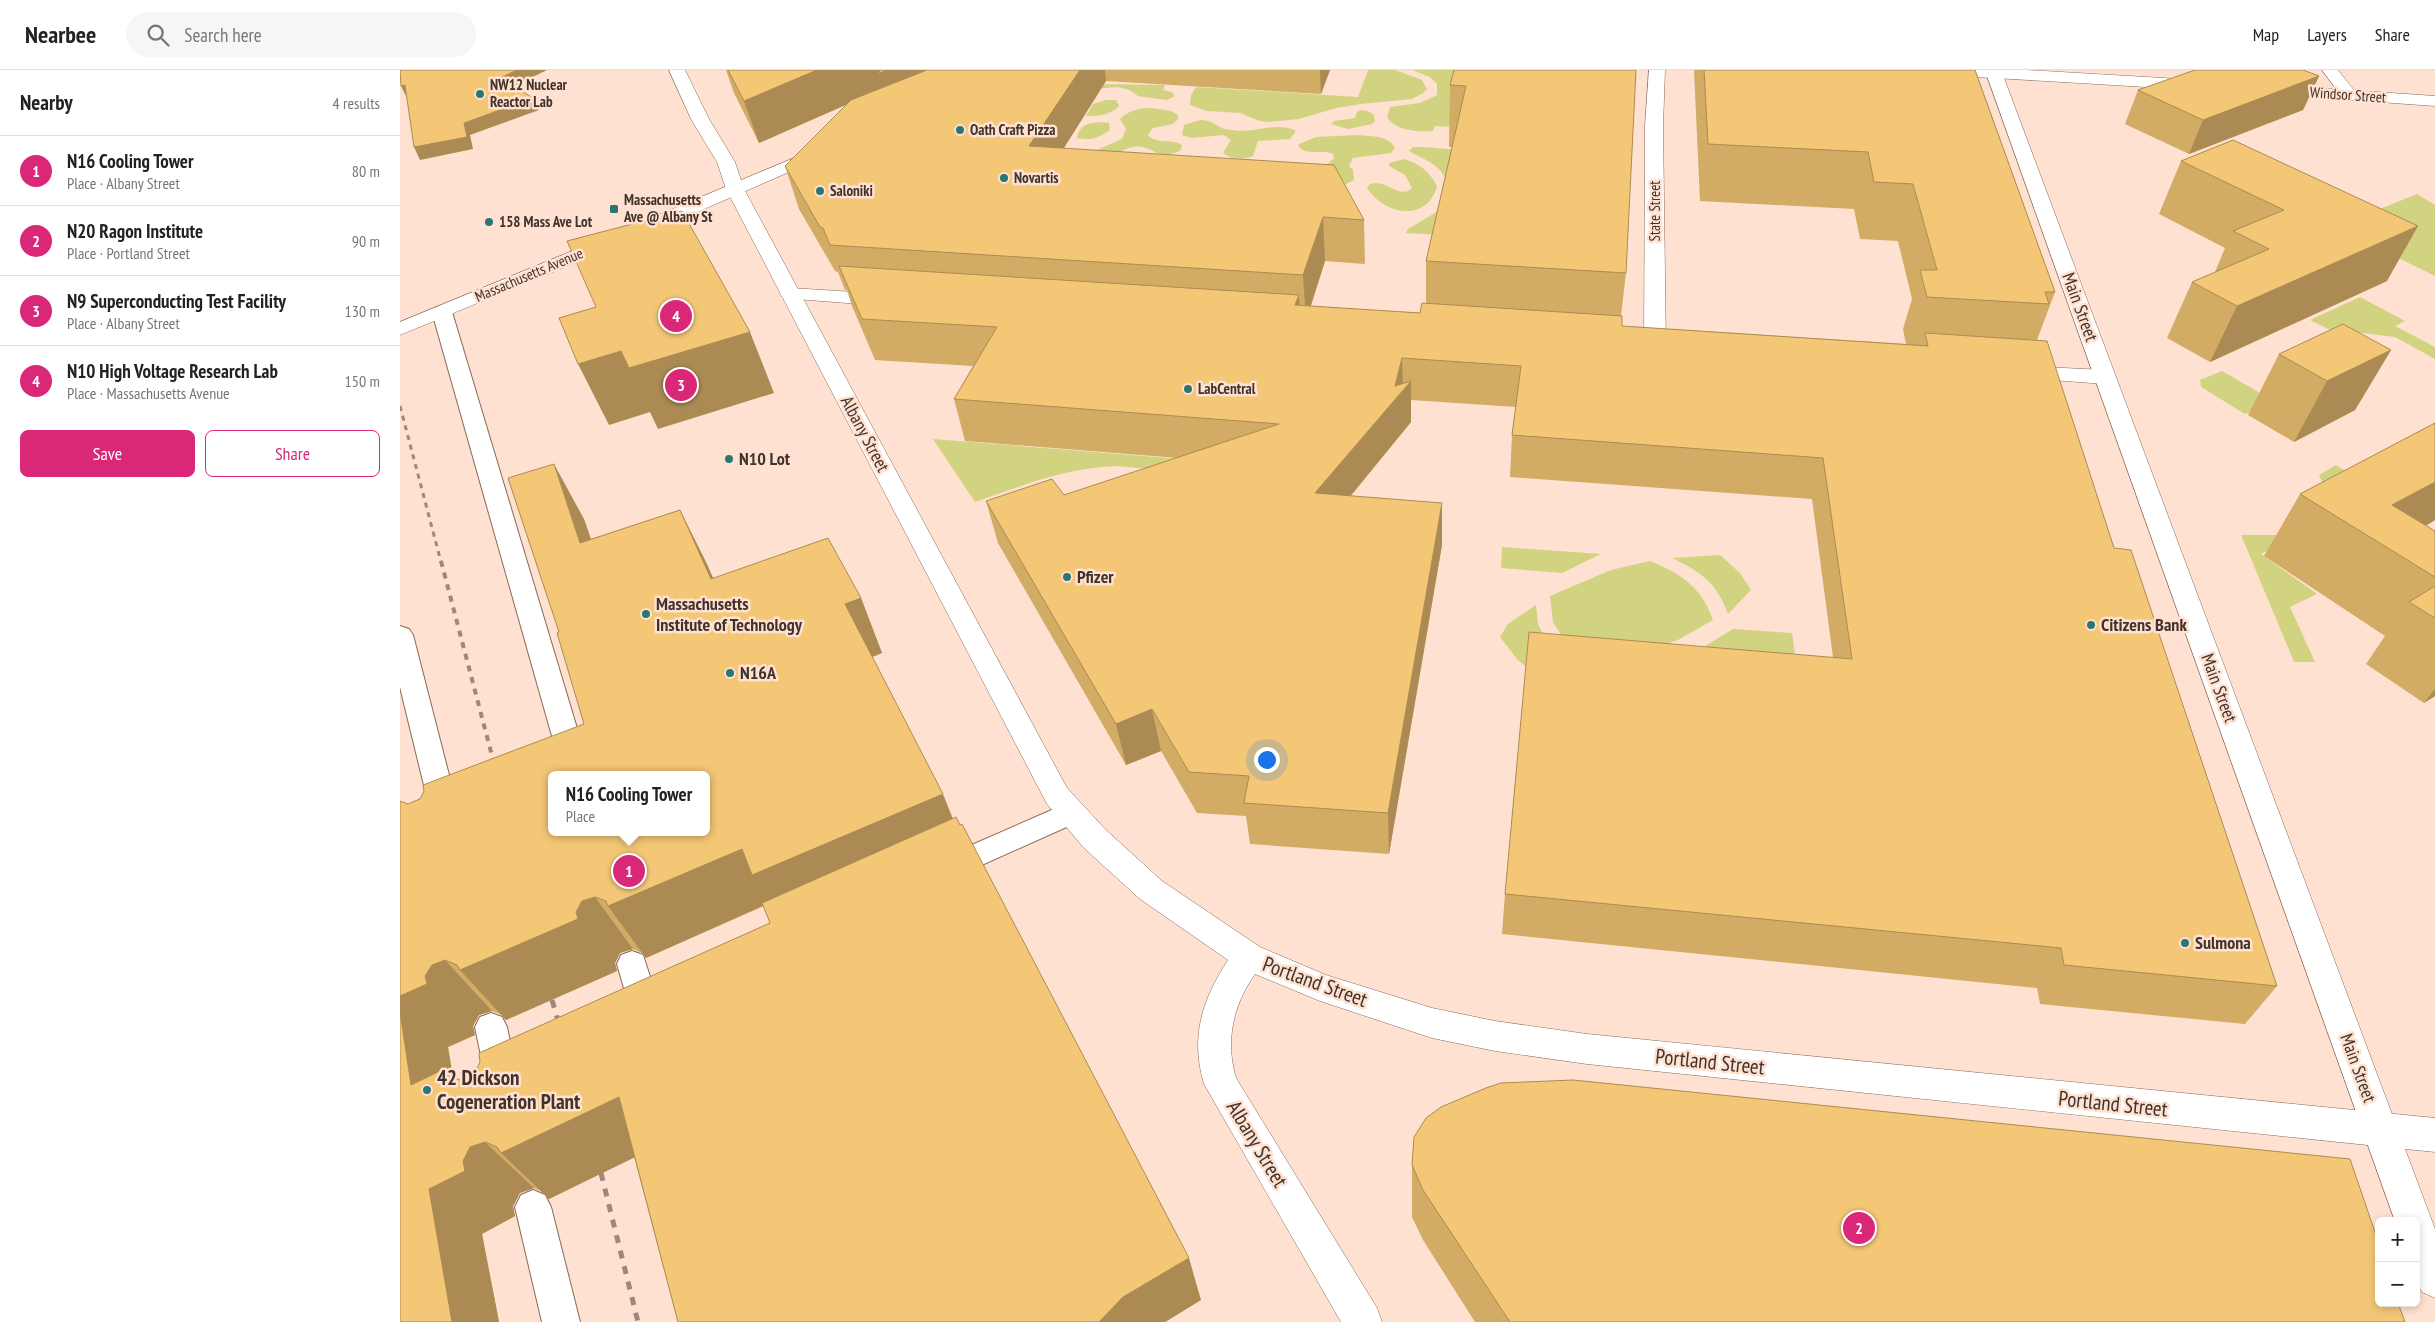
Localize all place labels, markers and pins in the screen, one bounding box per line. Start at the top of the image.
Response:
place label: NW12 Nuclear Reactor Lab [490,75,568,111]
marker: NW12 Nuclear Reactor Lab [474,88,486,100]
place label: Oath Craft Pizza [970,120,1055,139]
marker: Oath Craft Pizza [954,124,966,136]
place label: Novartis [1014,168,1059,187]
marker: Novartis [998,172,1010,184]
place label: Saloniki [830,181,873,200]
marker: Saloniki [814,185,826,197]
place label: Massachusetts Ave @ Albany St [623,190,713,226]
marker: Massachusetts Ave @ Albany St [608,203,620,215]
place label: 158 Mass Ave Lot [499,212,593,231]
marker: 158 Mass Ave Lot [483,216,495,228]
pin: 4 [660,297,692,335]
pin: 3 [665,366,697,404]
place label: LabCentral [1198,379,1256,398]
marker: LabCentral [1182,383,1194,395]
place label: N10 Lot [739,447,791,470]
marker: N10 Lot [723,453,735,465]
place label: Pfizer [1077,565,1114,588]
marker: Pfizer [1061,571,1073,583]
place label: Massachusetts Institute of Technology [656,592,803,636]
marker: Massachusetts Institute of Technology [640,608,652,620]
place label: Citizens Bank [2101,613,2187,636]
marker: Citizens Bank [2085,619,2097,631]
place label: N16A [740,661,777,684]
marker: N16A [724,667,736,679]
pin: 1 [613,852,645,890]
place label: Sulmona [2195,931,2251,954]
marker: Sulmona [2179,937,2191,949]
place label: 42 Dickson Cogeneration Plant [437,1064,580,1115]
marker: 42 Dickson Cogeneration Plant [421,1084,433,1096]
pin: 2 [1843,1209,1875,1247]

